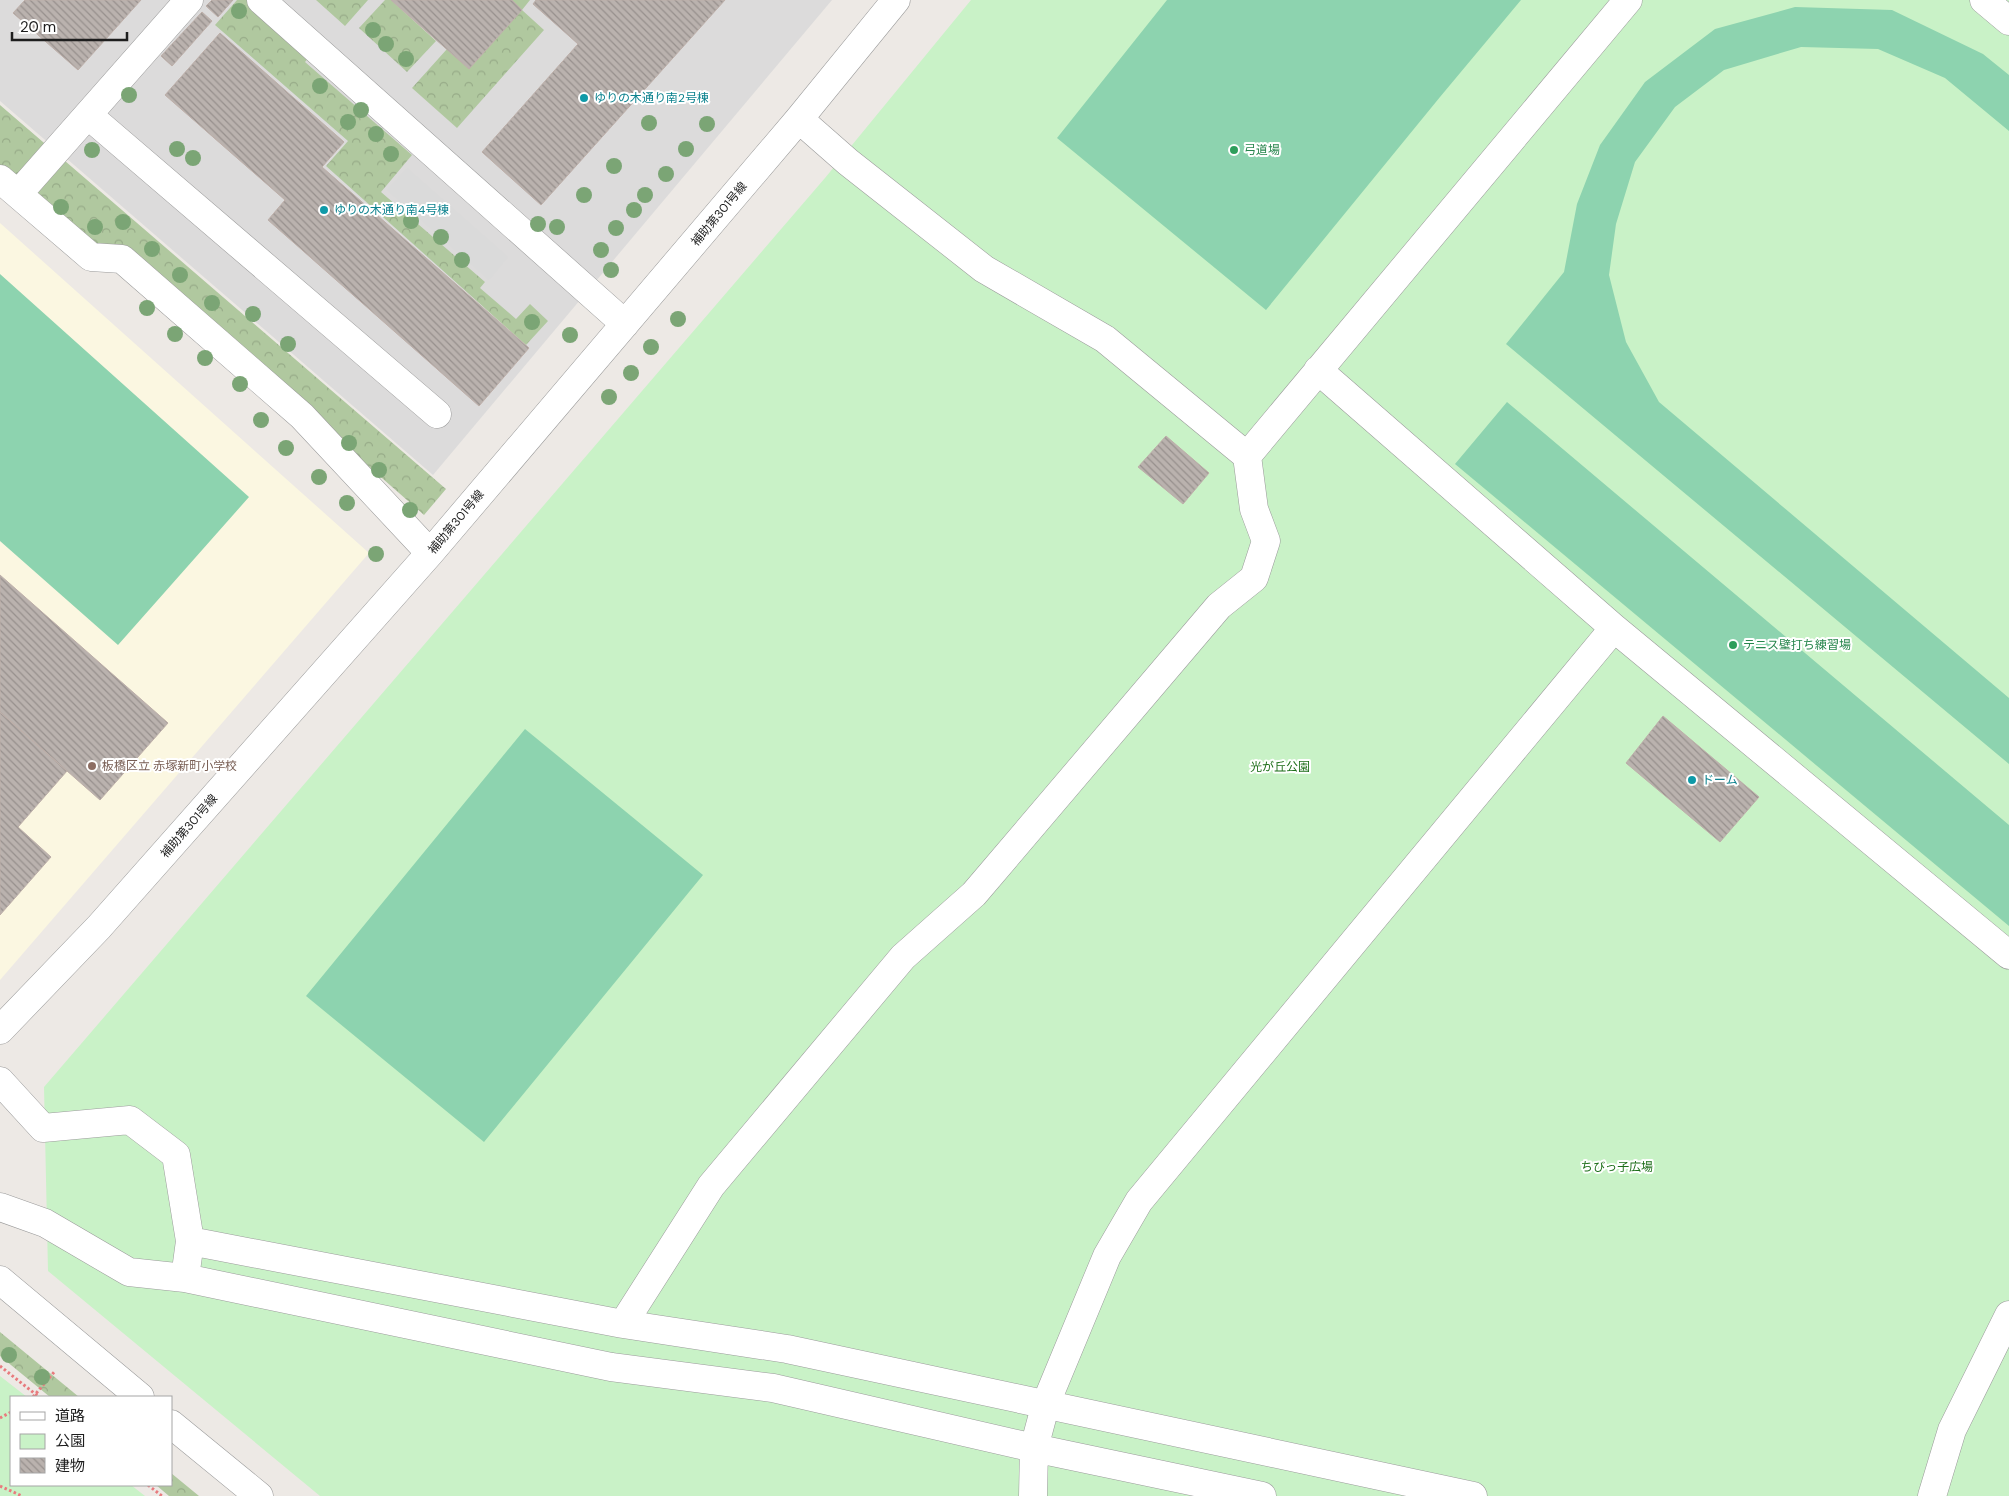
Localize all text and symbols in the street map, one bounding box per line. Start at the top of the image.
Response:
scale bar [12,10,128,42]
text: 20 m [20,17,56,37]
place label: ゆりの木通り南2号棟 [594,90,709,106]
marker: ゆりの木通り南2号棟 [578,92,590,104]
place label: 弓道場 [1244,142,1280,158]
marker: 弓道場 [1228,144,1240,156]
street label: 補助第301号線 [687,179,751,249]
place label: ゆりの木通り南4号棟 [334,202,449,218]
marker: ゆりの木通り南4号棟 [318,204,330,216]
street label: 補助第301号線 [424,487,488,557]
place label: テニス壁打ち練習場 [1743,637,1851,653]
marker: テニス壁打ち練習場 [1727,639,1739,651]
place label: 板橋区立 赤塚新町小学校 [102,758,237,774]
park label: 光が丘公園 [1250,759,1310,775]
marker: 板橋区立 赤塚新町小学校 [86,760,98,772]
place label: ドーム [1702,772,1738,788]
marker: ドーム [1686,774,1698,786]
street label: 補助第301号線 [157,791,221,861]
park label: ちびっ子広場 [1581,1159,1653,1175]
legend [10,1396,172,1486]
text: 道路 [55,1406,85,1426]
text: 公園 [55,1431,85,1451]
text: 建物 [55,1456,85,1476]

